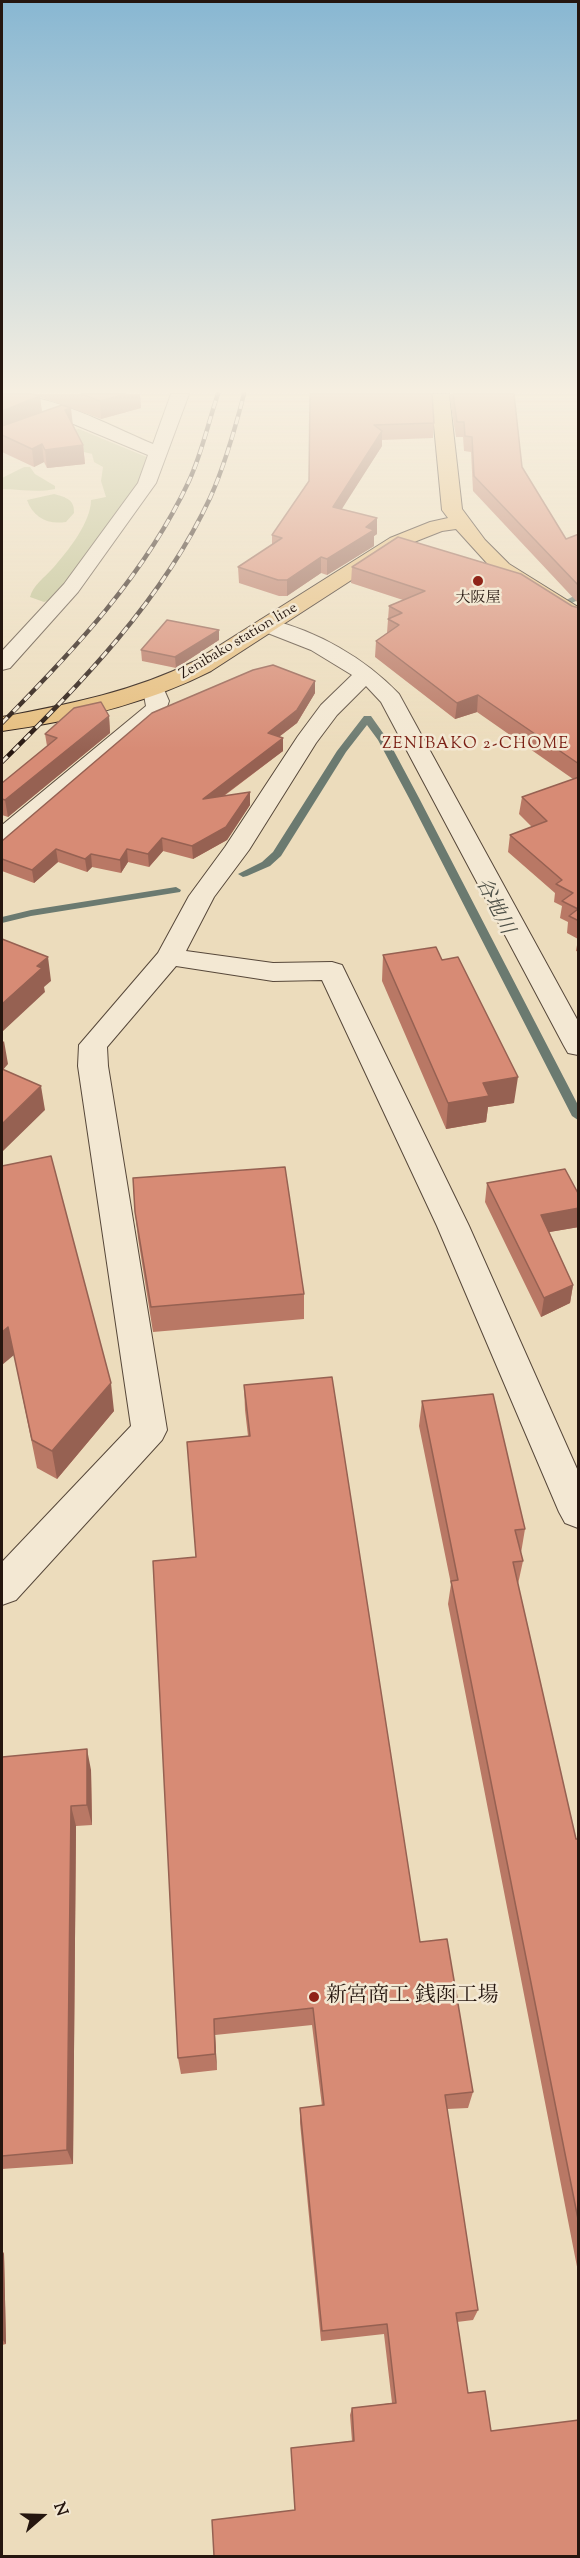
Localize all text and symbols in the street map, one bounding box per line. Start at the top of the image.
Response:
marker: 大阪屋 [471,574,485,588]
place label: 大阪屋 [456,590,500,608]
street label: Zenibako station line [177,600,301,684]
district label: ZENIBAKO 2-CHOME [382,735,570,755]
water label: 谷地川 [469,875,517,939]
place label: 新宮商工 銭函工場 [326,1984,498,2010]
marker: 新宮商工 銭函工場 [307,1990,321,2004]
north arrow [12,2486,72,2546]
text: N [46,2500,72,2520]

